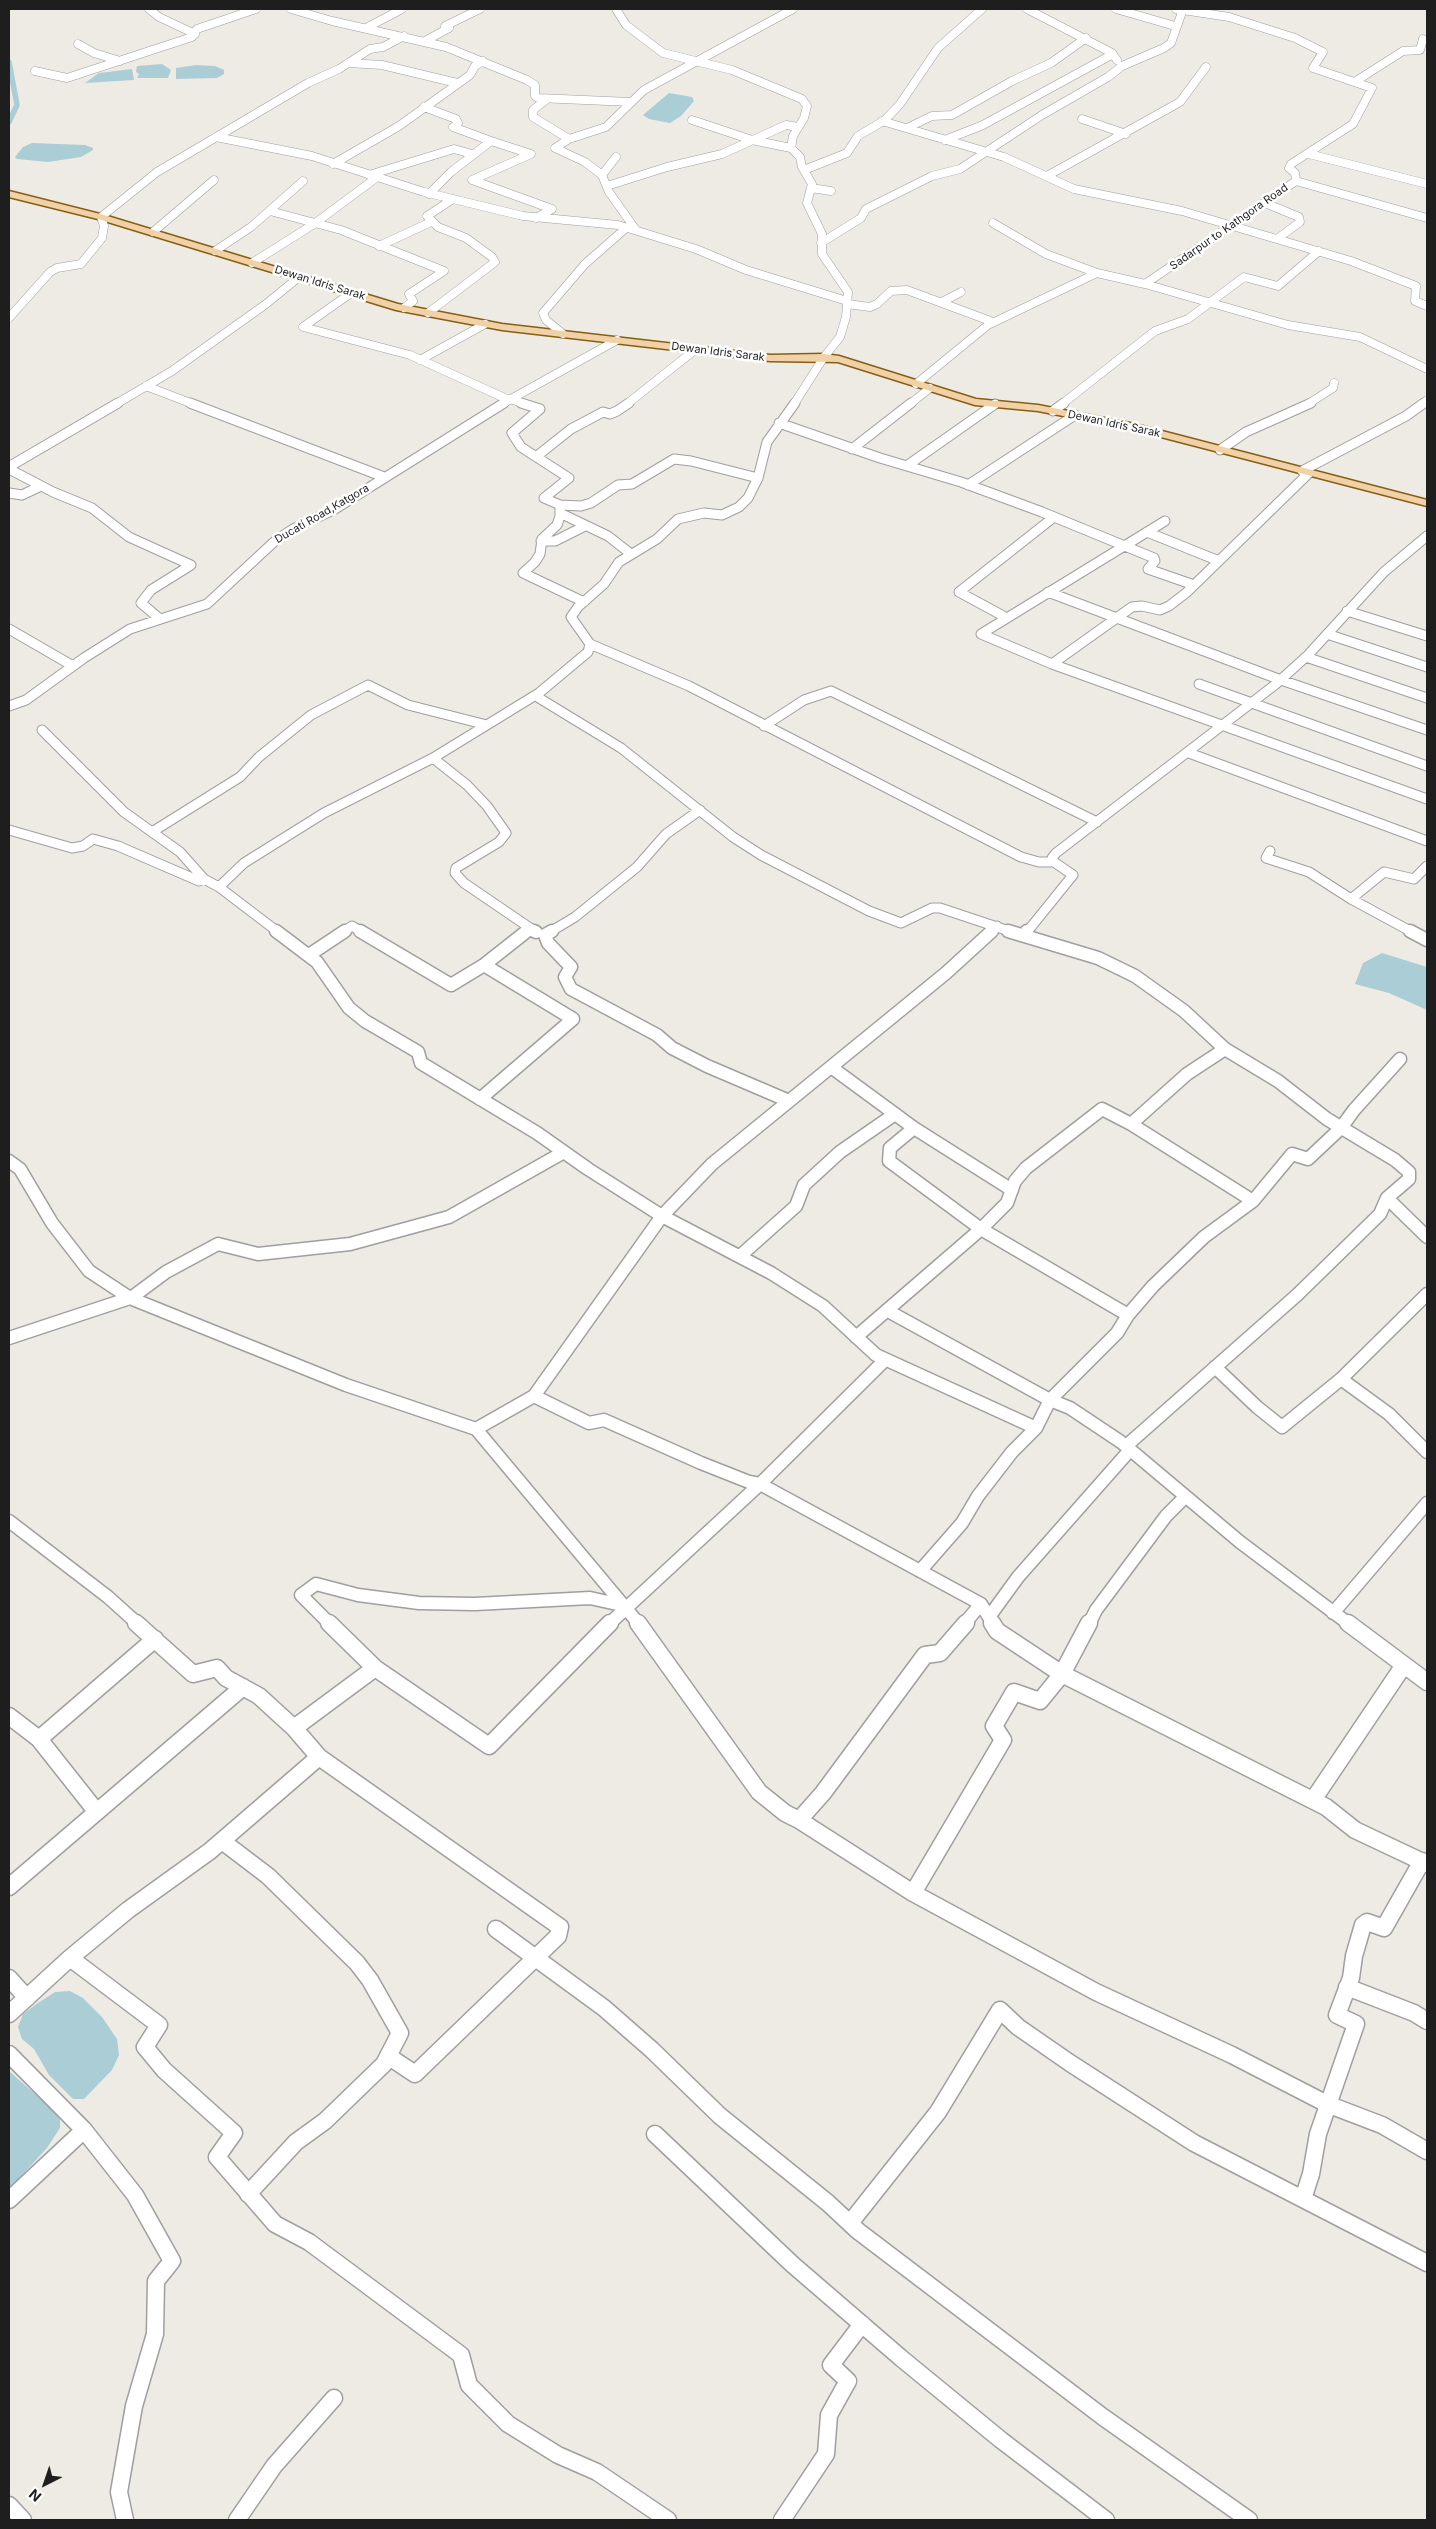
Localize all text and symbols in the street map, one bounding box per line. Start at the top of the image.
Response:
street label: Sadarpur to Kathgora Road [1167,181,1291,273]
street label: Dewan Idris Sarak [273,263,367,303]
street label: Dewan Idris Sarak [671,340,765,364]
street label: Dewan Idris Sarak [1067,408,1161,440]
street label: Ducati Road,Katgora [272,482,372,546]
north arrow [20,2459,70,2509]
text: N [25,2486,44,2506]

